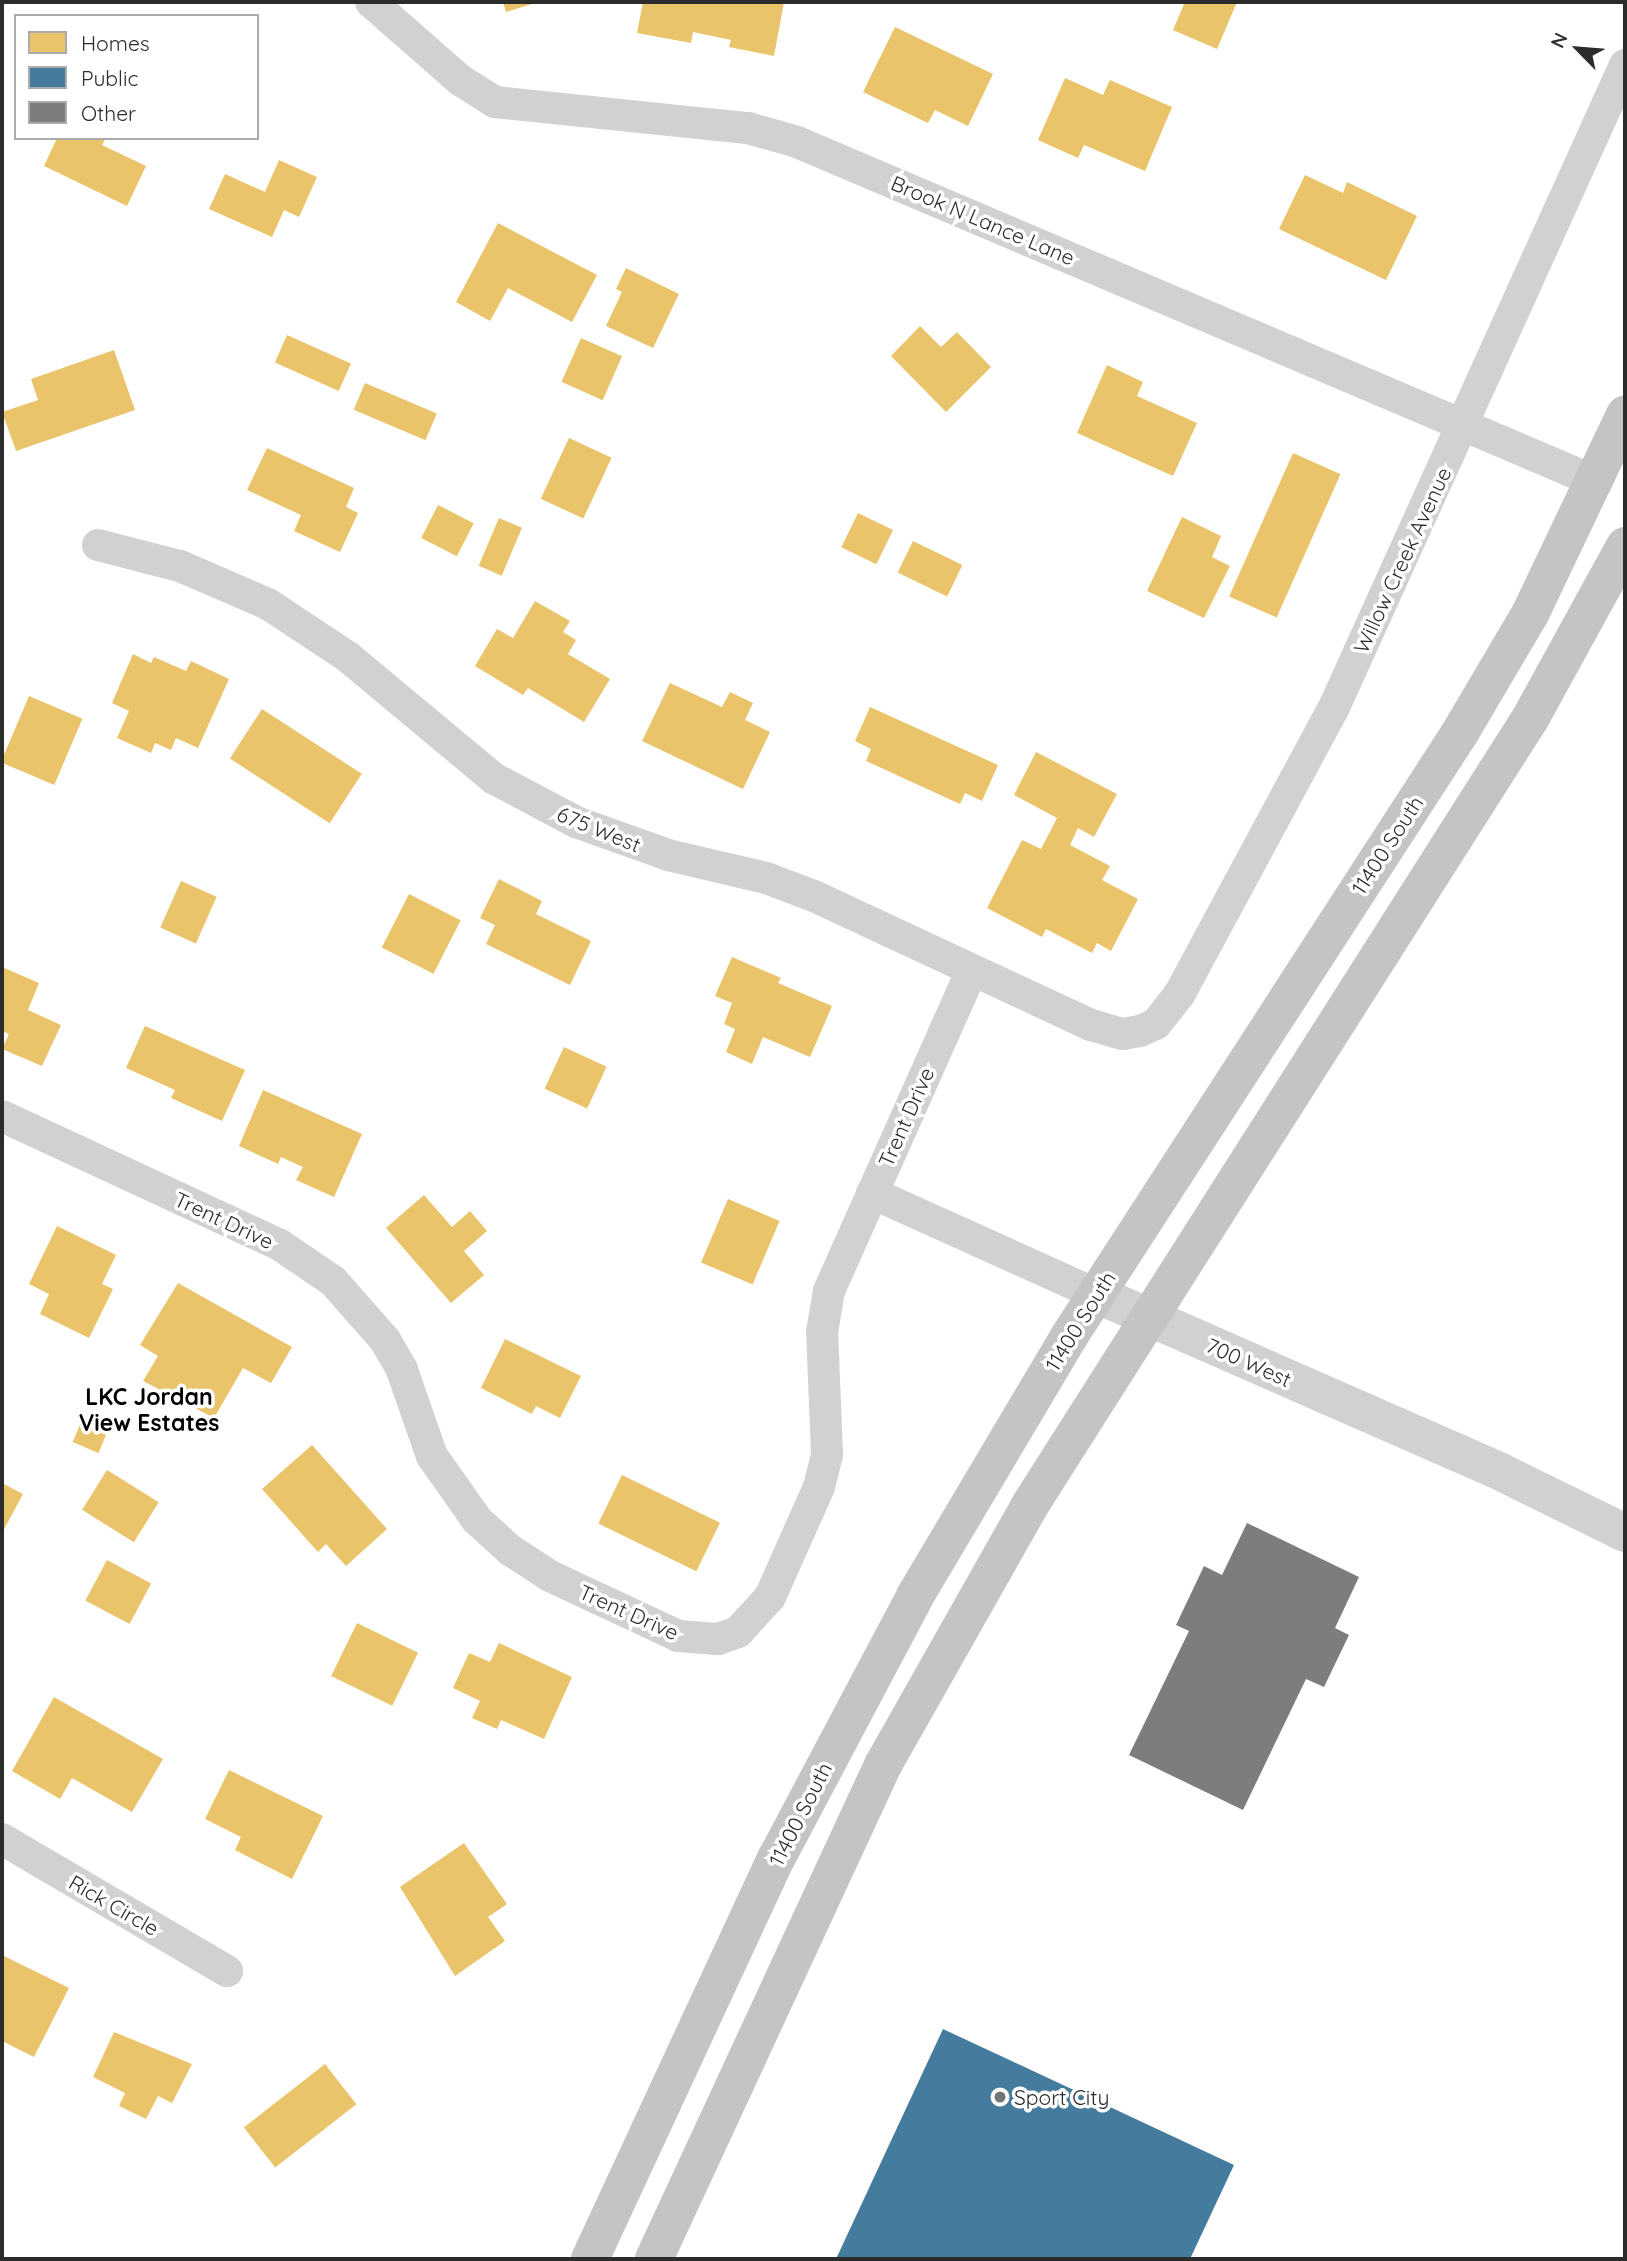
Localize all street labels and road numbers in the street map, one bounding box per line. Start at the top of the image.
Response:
street label: Brook N Lance Lane [887,170,1079,270]
street label: Willow Creek Avenue [1348,463,1456,657]
street label: 11400 South [1346,791,1428,899]
street label: 675 West [553,801,645,857]
street label: Trent Drive [873,1063,939,1171]
street label: Trent Drive [170,1186,278,1254]
street label: 11400 South [1040,1267,1120,1375]
street label: 700 West [1203,1332,1295,1392]
street label: Trent Drive [575,1579,683,1645]
street label: 11400 South [763,1758,837,1870]
street label: Rick Circle [65,1869,163,1941]

